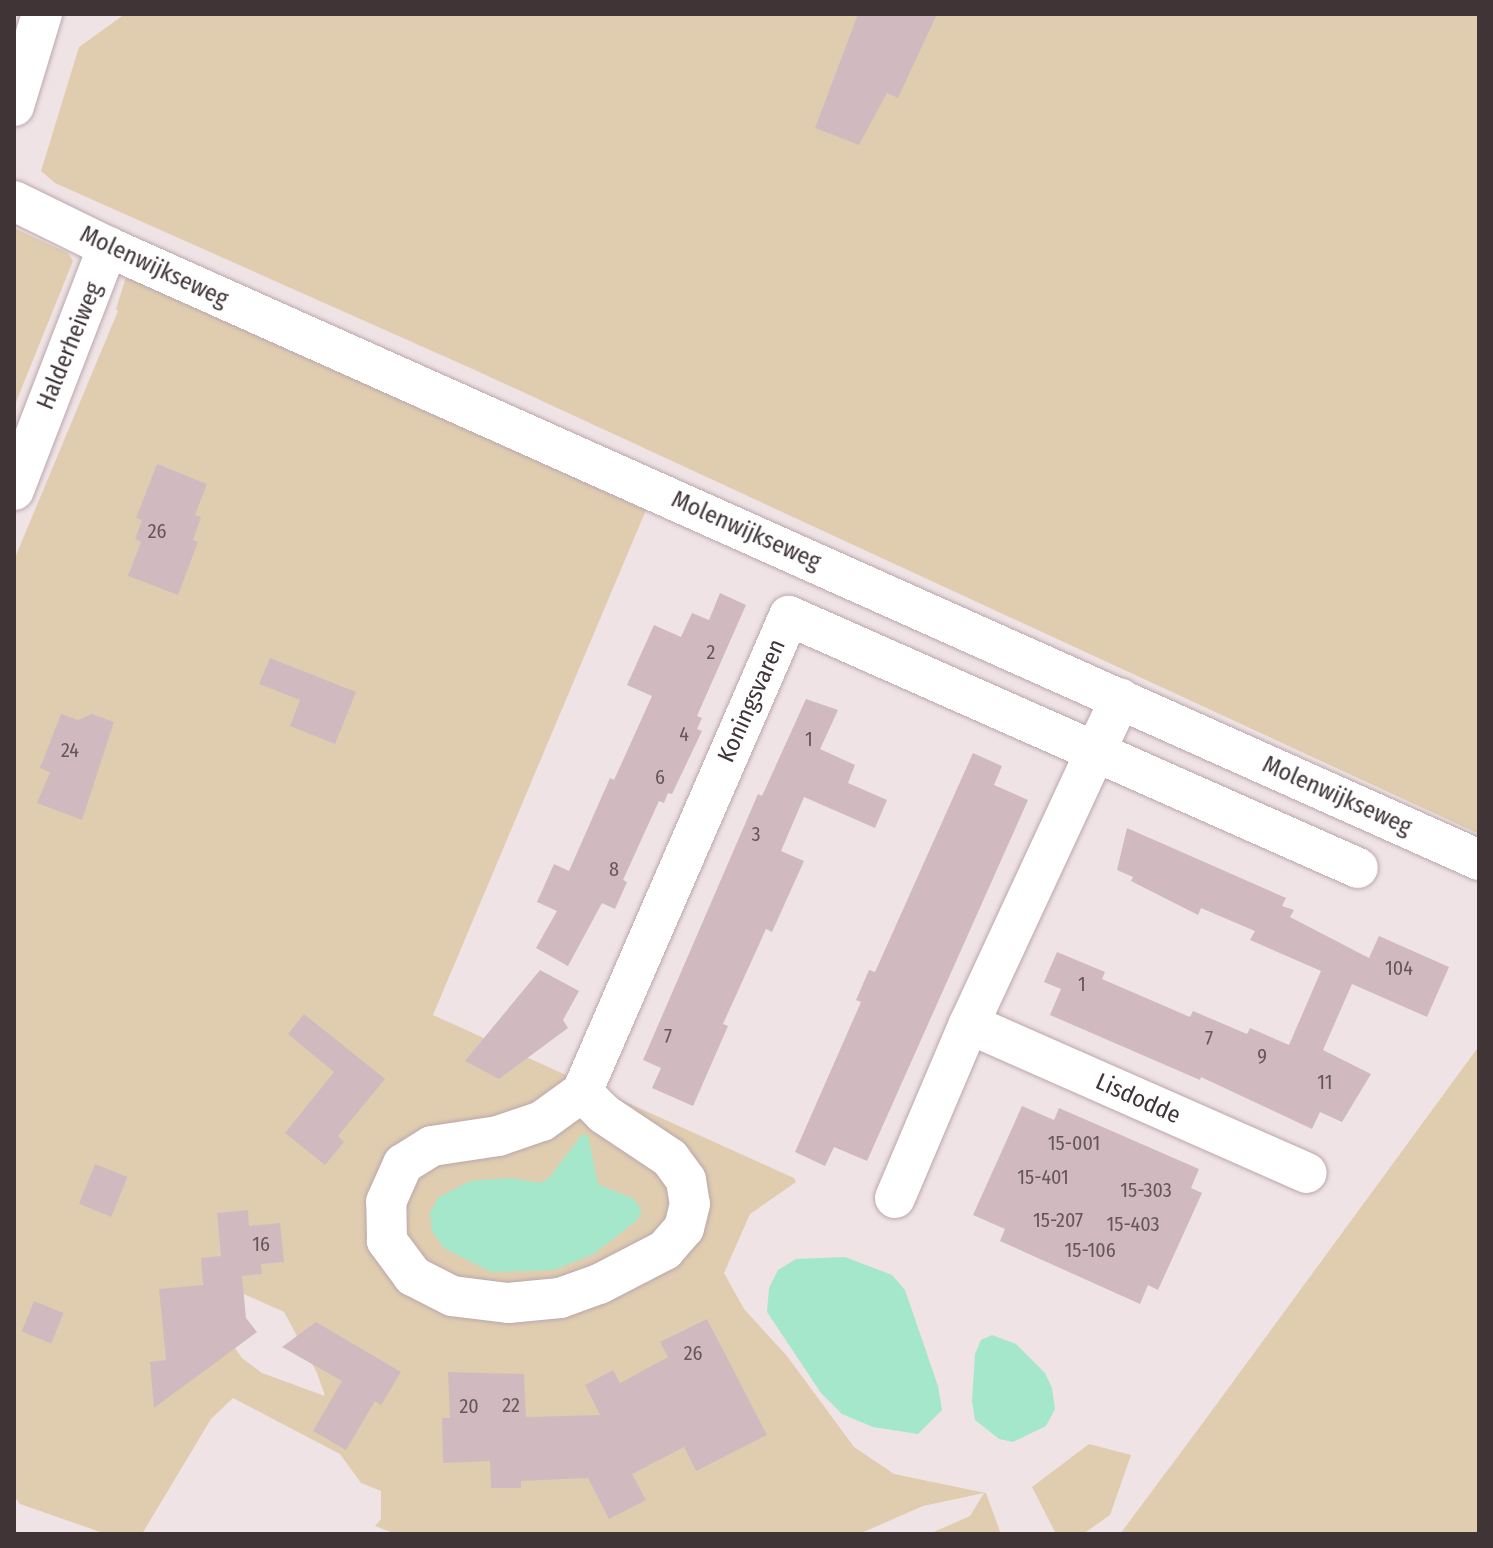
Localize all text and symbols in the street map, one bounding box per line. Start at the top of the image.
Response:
street label: Molenwijkseweg [75,220,233,314]
street label: Halderheiweg [31,278,109,414]
street label: Molenwijkseweg [667,485,825,577]
house number: 26 [148,519,166,543]
street label: Koningsvaren [712,635,792,767]
house number: 2 [707,640,715,664]
house number: 4 [679,722,689,746]
house number: 1 [805,727,813,751]
house number: 24 [61,738,79,762]
street label: Molenwijkseweg [1258,750,1416,842]
house number: 6 [655,765,665,789]
house number: 3 [751,822,761,846]
house number: 8 [609,857,619,881]
house number: 104 [1385,956,1413,980]
house number: 1 [1078,972,1086,996]
house number: 7 [664,1024,672,1048]
house number: 7 [1205,1026,1213,1050]
house number: 9 [1257,1044,1267,1068]
street label: Lisdodde [1091,1068,1185,1130]
house number: 11 [1317,1070,1333,1094]
house number: 15-001 [1048,1131,1100,1155]
house number: 15-401 [1017,1165,1069,1189]
house number: 15-303 [1120,1178,1172,1202]
house number: 15-207 [1033,1208,1083,1232]
house number: 15-403 [1106,1212,1160,1236]
house number: 16 [252,1232,270,1256]
house number: 15-106 [1064,1238,1116,1262]
house number: 26 [684,1341,702,1365]
house number: 22 [502,1393,520,1417]
house number: 20 [459,1394,479,1418]

